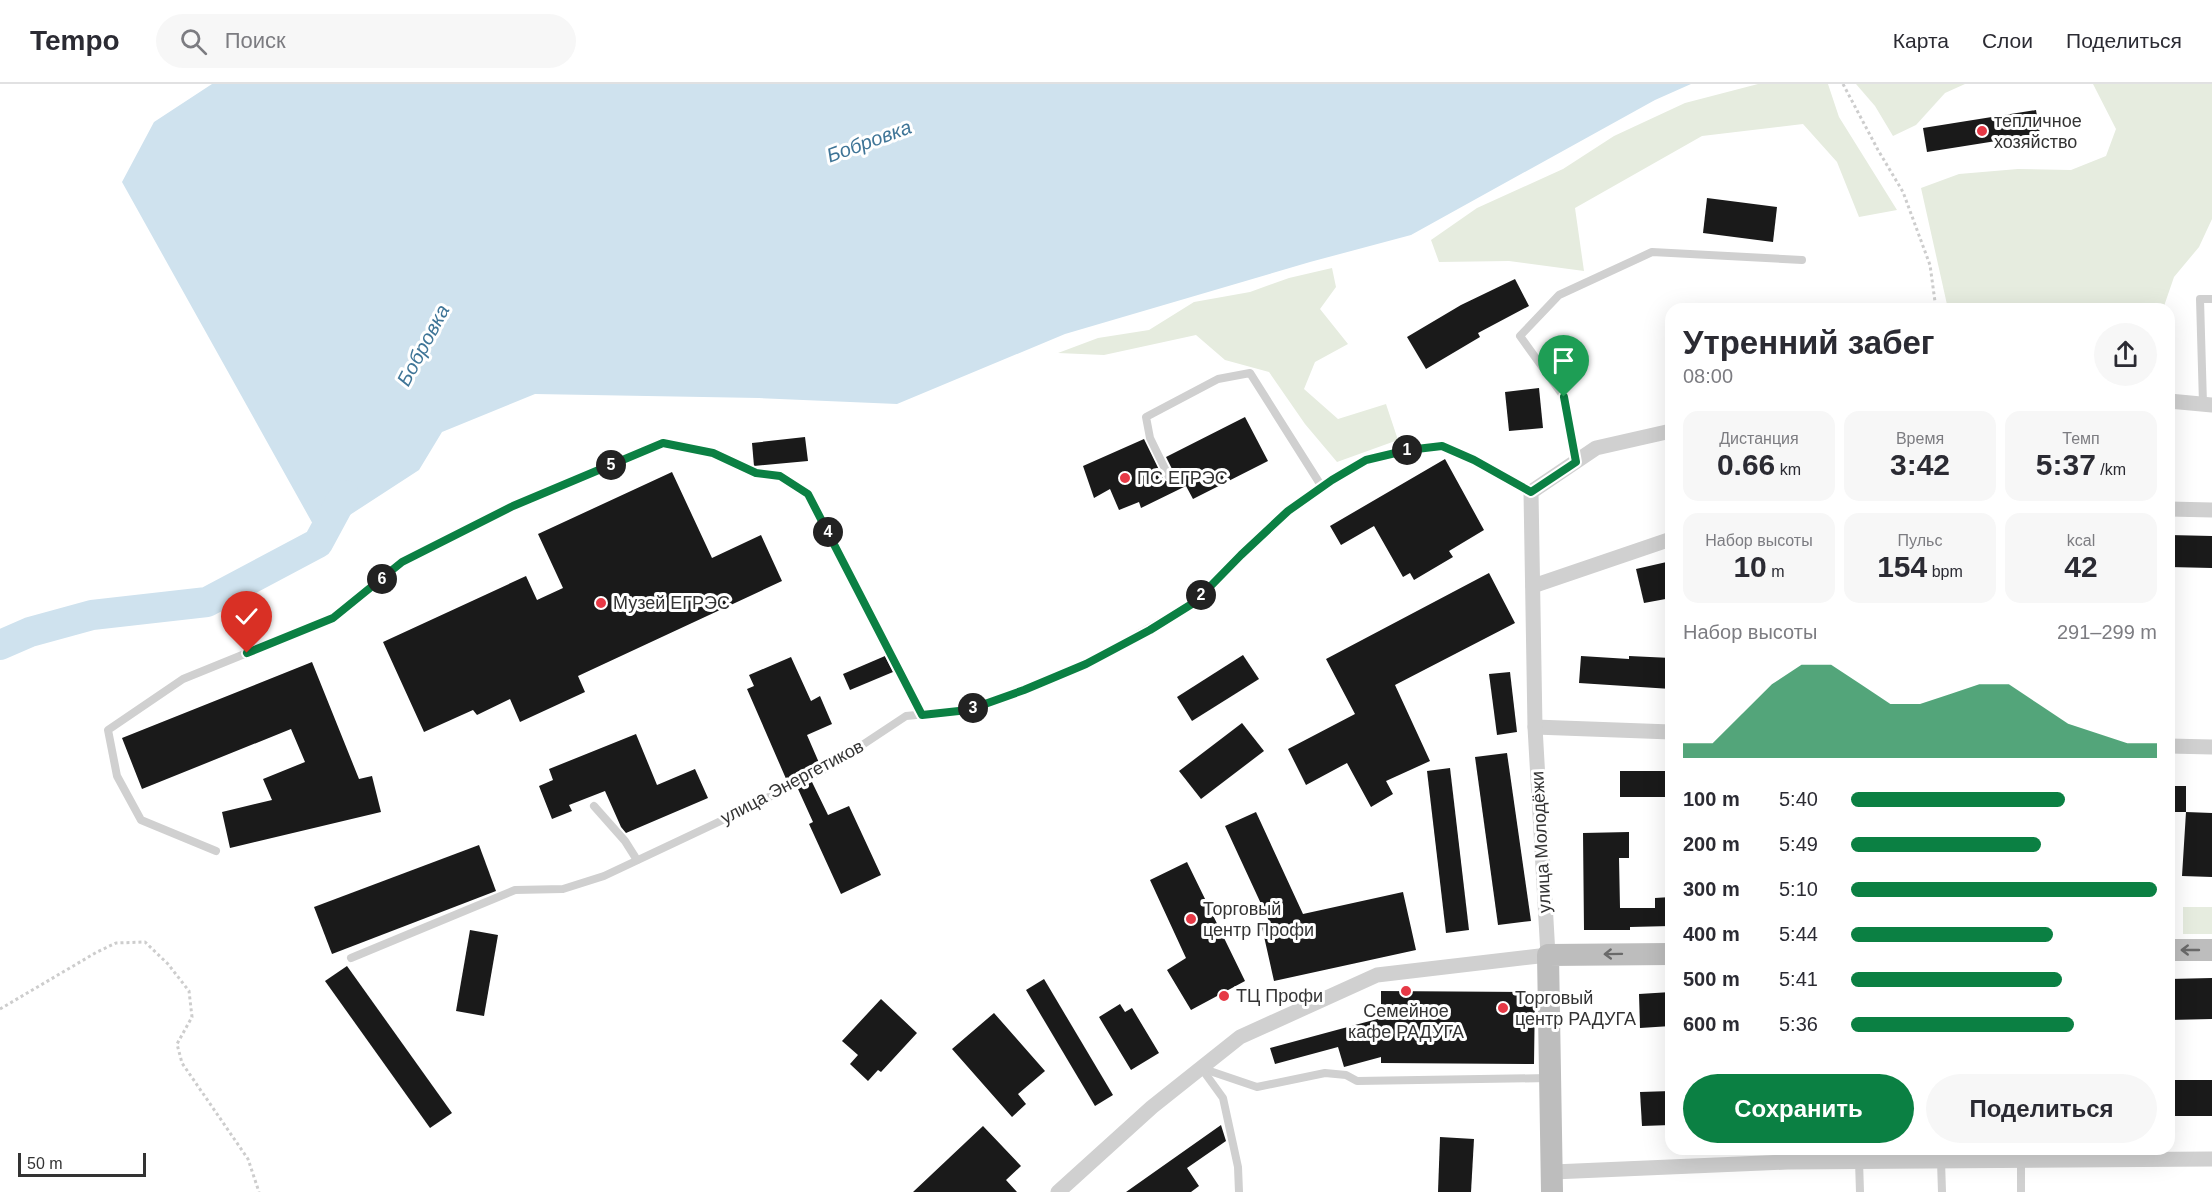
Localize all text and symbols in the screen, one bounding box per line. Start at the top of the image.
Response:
search box [156,14,576,68]
text: Tempo [30,25,120,56]
icon: search [177,25,210,58]
text: Поиск [225,28,286,53]
text: Карта [1893,29,1949,52]
text: Слои [1982,29,2033,52]
text: Поделиться [2066,29,2182,52]
place label: тепличное хозяйство [1994,111,2082,152]
water label: Бобровка [824,116,914,166]
marker: тепличное хозяйство [1975,124,1989,138]
water label: Бобровка [392,301,454,389]
button: share [2094,323,2157,386]
text: Утренний забег [1683,324,1935,361]
pin [1538,335,1589,397]
icon: arrive [1547,344,1580,377]
text: 08:00 [1683,365,1733,387]
text: Дистанция [1719,430,1799,447]
text: Время [1896,430,1944,447]
text: Темп [2062,430,2100,447]
pin: 1 [1392,435,1422,465]
text: 1 [1403,441,1411,458]
text: 0.66 [1717,448,1775,481]
text: 3:42 [1890,448,1950,481]
text: 5:37 [2036,448,2096,481]
pin: 5 [596,450,626,480]
text: 5 [607,456,615,473]
text: km [1775,461,1801,478]
text: /km [2096,461,2126,478]
place label: ПС ЕГРЭС [1137,468,1228,488]
marker: ПС ЕГРЭС [1118,471,1132,485]
pin: 4 [813,517,843,547]
text: 4 [824,523,832,540]
text: Набор высоты [1705,532,1813,549]
text: Пульс [1898,532,1942,549]
text: kcal [2067,532,2095,549]
text: 10 [1733,550,1767,583]
text: 154 [1877,550,1927,583]
text: 42 [2064,550,2098,583]
text: m [1767,563,1785,580]
text: bpm [1927,563,1963,580]
pin: 6 [367,564,397,594]
text: 6 [378,570,386,587]
pin: 2 [1186,580,1216,610]
text: 2 [1197,586,1205,603]
pin [221,591,272,653]
place label: Музей ЕГРЭС [613,593,730,613]
marker: Музей ЕГРЭС [594,596,608,610]
icon: check [230,600,263,633]
text: Набор высоты [1683,621,1817,643]
text: 291–299 m [2057,621,2157,643]
pin: 3 [958,693,988,723]
text: 3 [969,699,977,716]
street label: улица Энергетиков [717,736,867,828]
street label: улица Молодёжи [1527,770,1555,914]
text: 100 m [1683,788,1740,810]
text: 5:40 [1779,788,1818,810]
text: 200 m [1683,833,1740,855]
text: 5:49 [1779,833,1818,855]
text: 300 m [1683,878,1740,900]
text: 5:10 [1779,878,1818,900]
place label: Торговый центр Профи [1203,899,1314,940]
marker: Торговый центр Профи [1184,912,1198,926]
text: 400 m [1683,923,1740,945]
text: 5:44 [1779,923,1818,945]
one-way arrow [2181,944,2201,956]
one-way arrow [1603,948,1623,960]
text: 500 m [1683,968,1740,990]
text: 5:41 [1779,968,1818,990]
marker: Семейное кафе РАДУГА [1399,984,1413,998]
place label: ТЦ Профи [1236,986,1323,1006]
place label: Торговый центр РАДУГА [1515,988,1636,1029]
marker: ТЦ Профи [1217,989,1231,1003]
place label: Семейное кафе РАДУГА [1348,1001,1464,1042]
marker: Торговый центр РАДУГА [1496,1001,1510,1015]
text: 600 m [1683,1013,1740,1035]
text: 5:36 [1779,1013,1818,1035]
button: Сохранить [1683,1074,1914,1143]
button: Поделиться [1926,1074,2157,1143]
scale bar [18,1150,146,1178]
text: 50 m [27,1155,63,1172]

